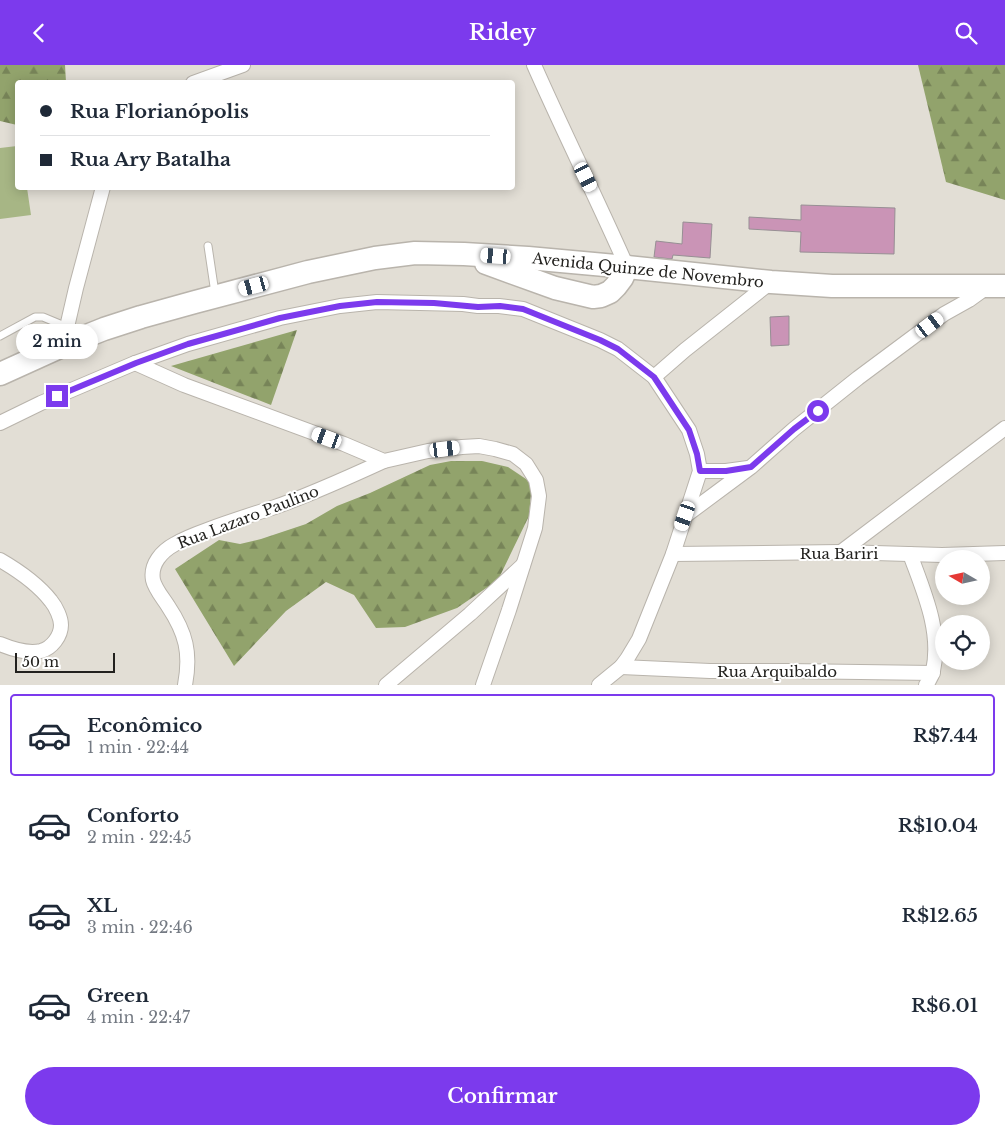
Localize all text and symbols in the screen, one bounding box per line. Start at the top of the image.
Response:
icon: back [25,19,53,47]
text: Ridey [469,19,536,46]
icon: search [952,19,980,47]
text: Rua Florianópolis [70,100,249,123]
text: Rua Ary Batalha [70,148,231,171]
car [572,160,599,194]
car [480,247,511,265]
street label: Avenida Quinze de Novembro [530,248,765,292]
car [237,275,270,297]
car [913,310,946,340]
callout: 2 min [16,323,98,359]
text: 2 min [32,331,82,351]
route end [46,385,68,407]
route start [807,400,829,422]
car [310,426,343,450]
car [429,440,460,458]
street label: Rua Lazaro Paulino [175,481,322,553]
car [673,499,696,533]
street label: Rua Bariri [800,544,878,563]
north arrow [935,550,990,605]
map controls [935,550,990,670]
button: locate [935,615,990,670]
scale bar [15,650,115,673]
text: 50 m [22,653,59,671]
street label: Rua Arquibaldo [717,662,837,681]
icon: car [27,713,72,758]
text: Econômico [87,714,202,737]
text: R$7.44 [913,724,978,747]
text: 1 min · 22:44 [87,737,189,757]
icon: car [27,803,72,848]
text: Conforto [87,804,179,827]
text: R$10.04 [898,814,978,837]
text: 2 min · 22:45 [87,827,192,847]
icon: car [27,893,72,938]
text: XL [87,894,117,917]
text: R$12.65 [902,904,978,927]
text: 3 min · 22:46 [87,917,193,937]
icon: car [27,983,72,1028]
text: Green [87,984,149,1007]
text: R$6.01 [911,994,978,1017]
text: 4 min · 22:47 [87,1007,190,1027]
button: Confirmar [25,1067,980,1125]

